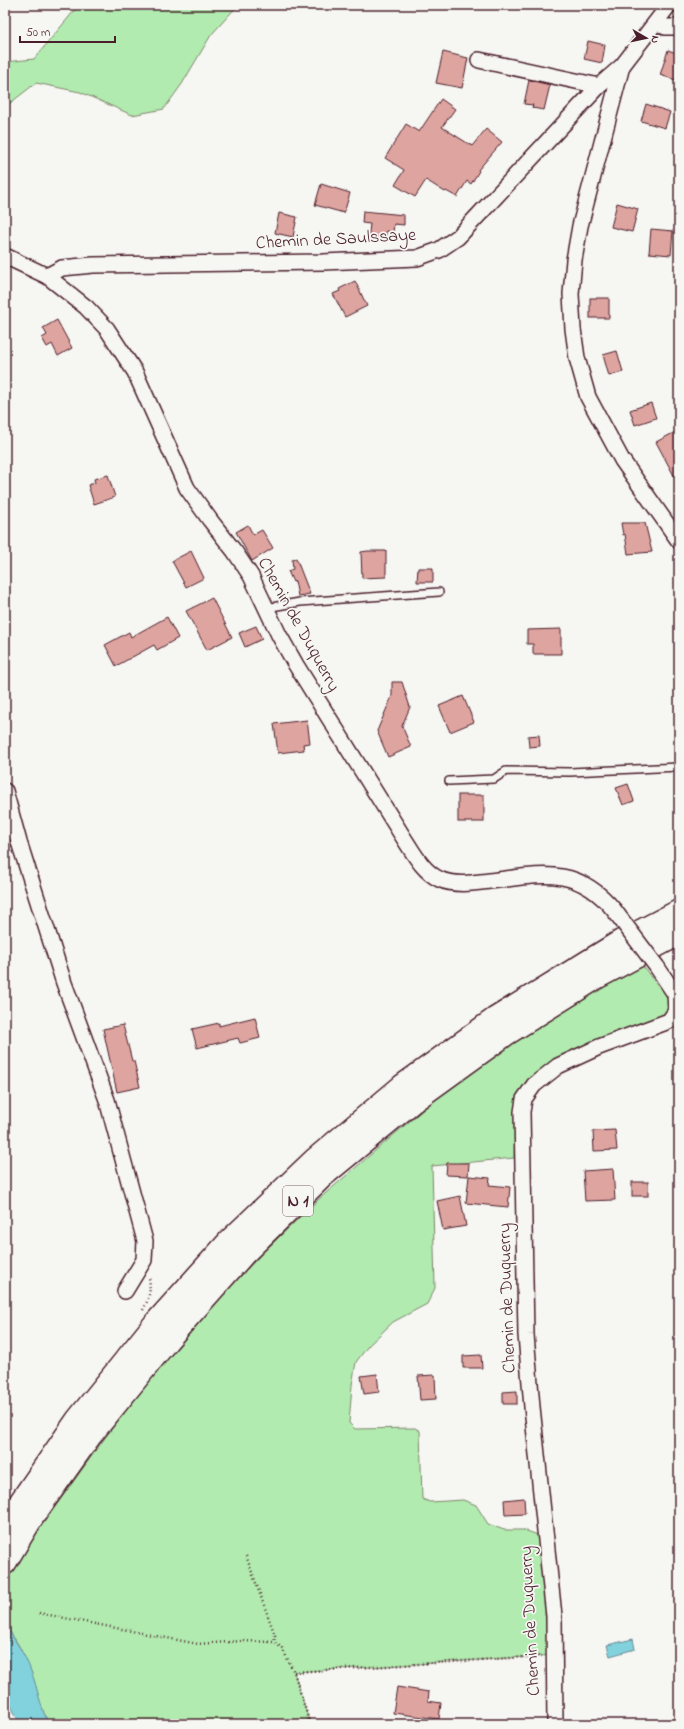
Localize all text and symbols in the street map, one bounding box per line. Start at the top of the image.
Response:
scale bar [20,18,115,44]
north arrow [626,18,666,58]
text: 50 m [26,24,50,42]
text: N [646,34,663,44]
street label: Chemin de Saulssaye [255,223,418,257]
street label: Chemin de Duquerry [250,553,346,697]
road number: N 1 [283,1186,313,1216]
street label: Chemin de Duquerry [492,1222,524,1374]
street label: Chemin de Duquerry [514,1545,548,1697]

